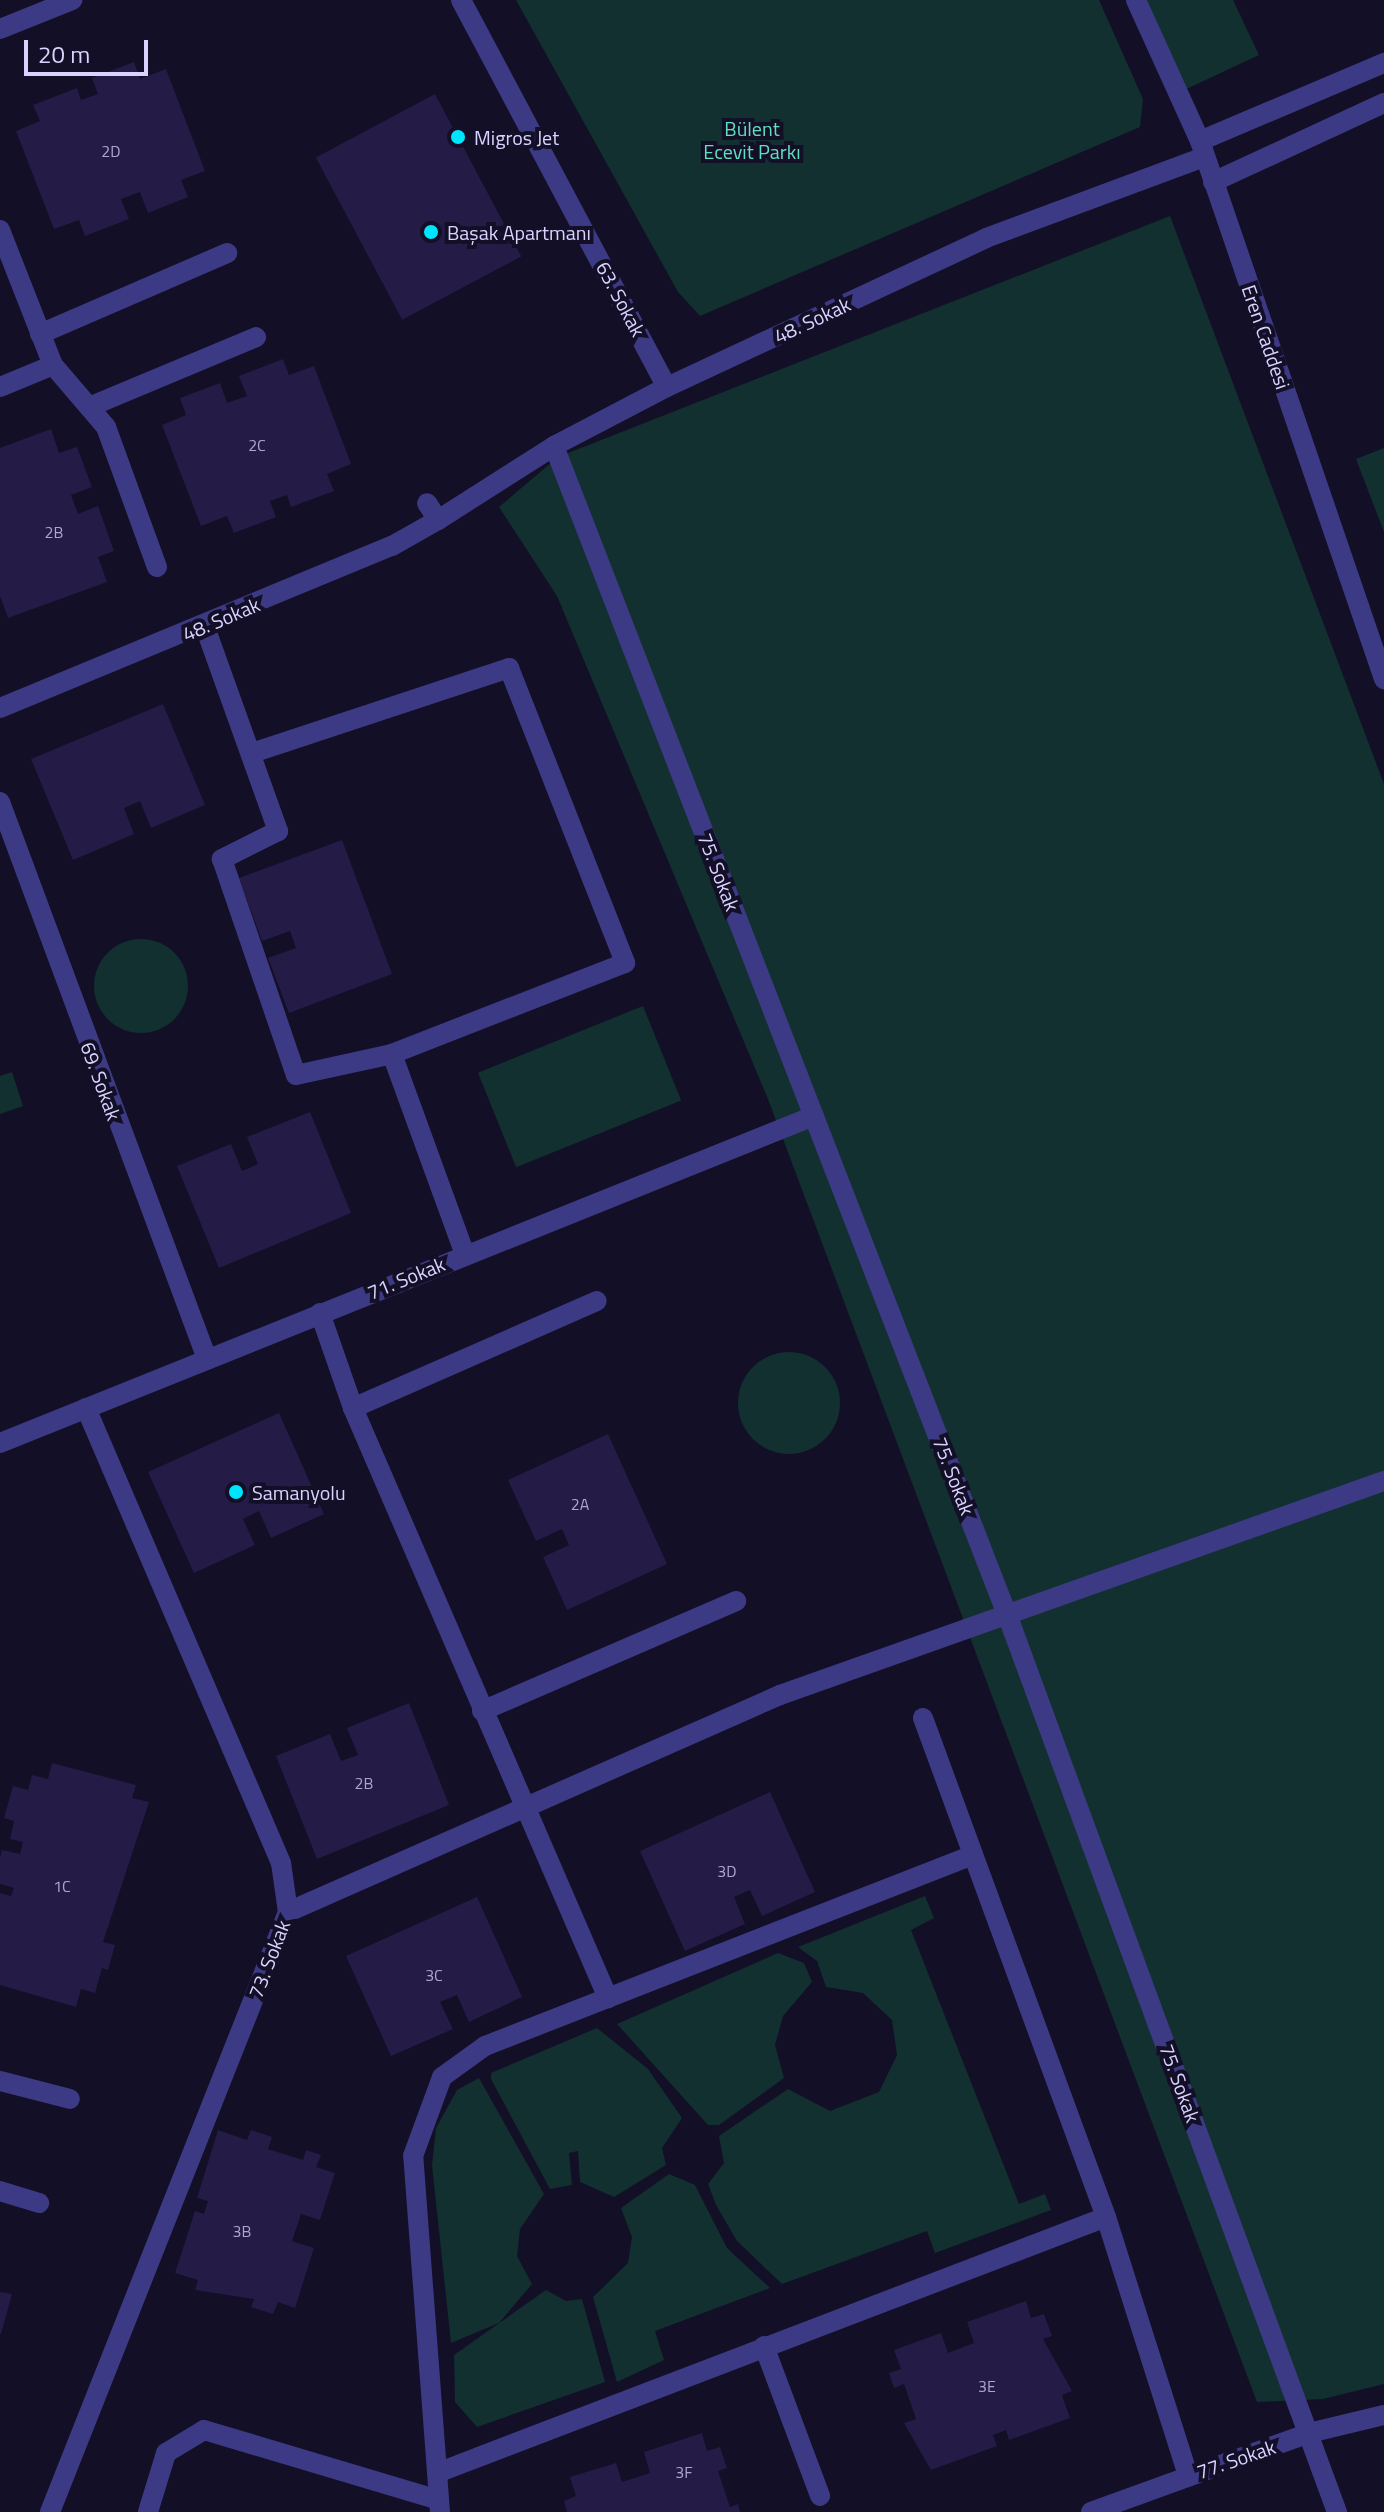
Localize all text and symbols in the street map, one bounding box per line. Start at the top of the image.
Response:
scale bar [28,24,152,74]
text: 20 m [38,36,90,72]
park label: Bülent Ecevit Parkı [703,116,801,163]
place label: Migros Jet [474,125,559,149]
marker: Migros Jet [449,128,467,146]
house number: 2D [101,141,121,161]
place label: Başak Apartmanı [447,220,591,244]
marker: Başak Apartmanı [422,223,440,241]
street label: 63. Sokak [591,257,651,341]
street label: Eren Caddesi [1237,282,1295,392]
street label: 48. Sokak [770,292,854,348]
house number: 2C [248,435,266,455]
house number: 2B [45,522,63,542]
street label: 48. Sokak [179,592,263,646]
street label: 75. Sokak [693,830,745,914]
street label: 69. Sokak [76,1039,126,1123]
street label: 71. Sokak [364,1252,448,1304]
street label: 75. Sokak [928,1434,980,1518]
place label: Samanyolu [252,1480,345,1504]
marker: Samanyolu [227,1483,245,1501]
house number: 2A [571,1494,589,1514]
house number: 2B [355,1773,373,1793]
house number: 3D [717,1861,737,1881]
house number: 1C [53,1876,71,1896]
street label: 73. Sokak [243,1917,295,2001]
house number: 3C [425,1965,443,1985]
street label: 75. Sokak [1155,2041,1205,2125]
house number: 3B [233,2221,251,2241]
house number: 3E [978,2376,996,2396]
street label: 77. Sokak [1193,2434,1279,2484]
house number: 3F [675,2462,693,2482]

